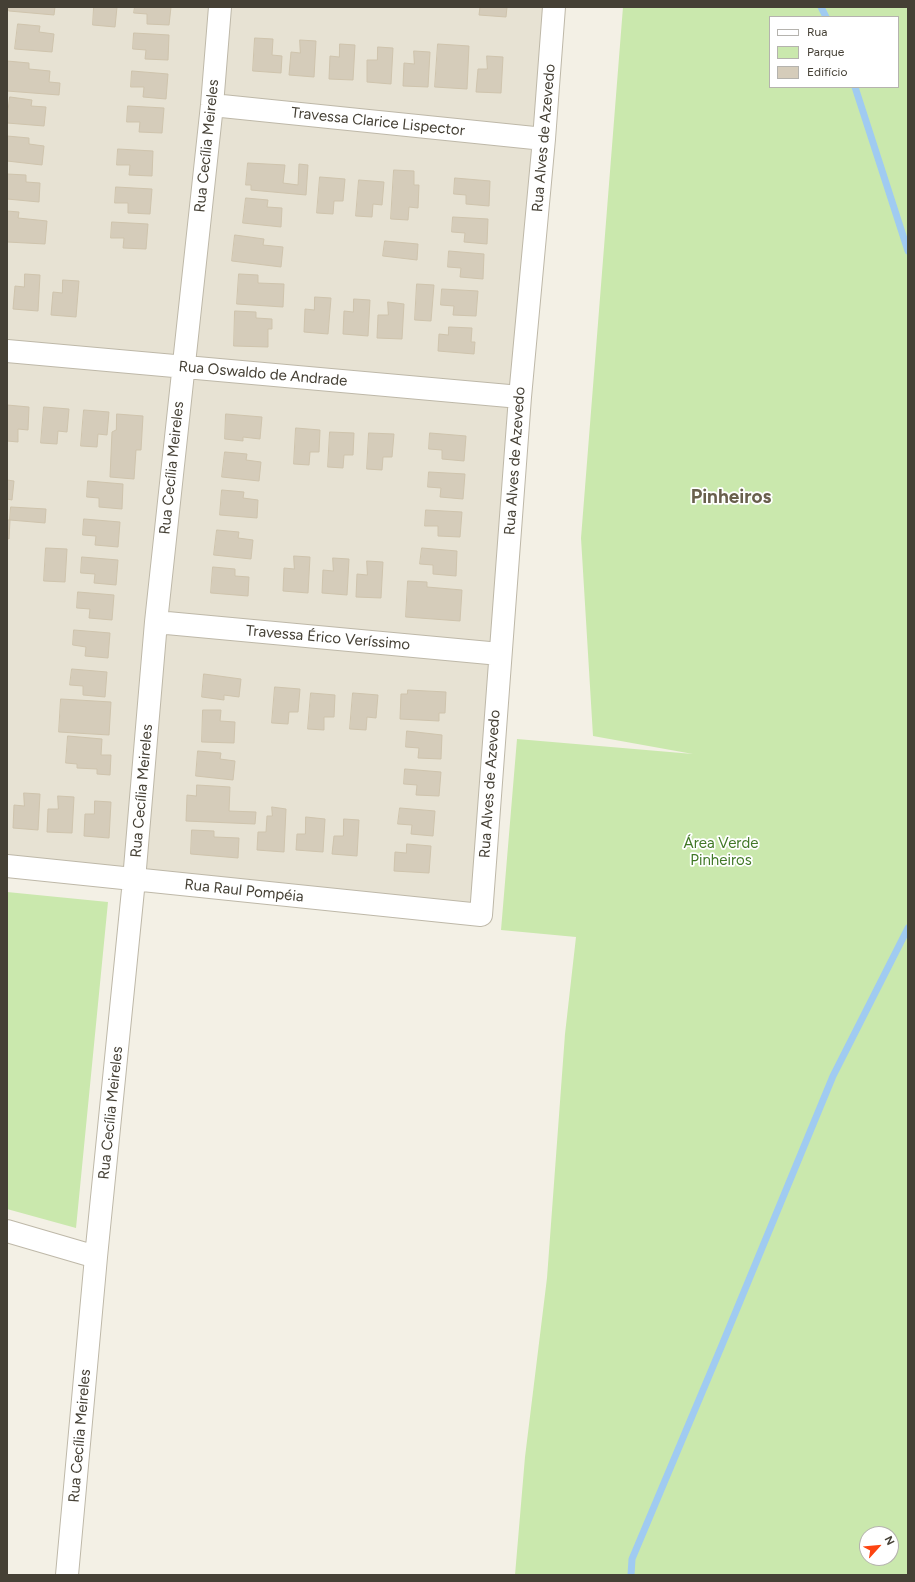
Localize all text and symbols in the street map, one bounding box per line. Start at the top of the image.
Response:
legend [769,16,899,88]
text: Rua [807,25,827,39]
text: Parque [807,45,844,59]
street label: Rua Alves de Azevedo [529,63,559,213]
text: Edifício [807,65,847,79]
street label: Rua Cecília Meireles [191,78,223,214]
street label: Travessa Clarice Lispector [290,104,466,140]
street label: Rua Oswaldo de Andrade [178,358,348,390]
street label: Rua Alves de Azevedo [501,386,529,536]
street label: Rua Cecília Meireles [156,400,188,536]
district label: Pinheiros [691,486,771,508]
street label: Travessa Érico Veríssimo [245,622,411,654]
street label: Rua Alves de Azevedo [476,709,504,859]
street label: Rua Cecília Meireles [127,723,157,859]
park label: Área Verde Pinheiros [684,835,758,870]
street label: Rua Raul Pompéia [184,876,304,906]
street label: Rua Cecília Meireles [95,1045,127,1181]
street label: Rua Cecília Meireles [65,1368,95,1504]
north arrow [859,1526,899,1566]
text: N [882,1534,897,1548]

